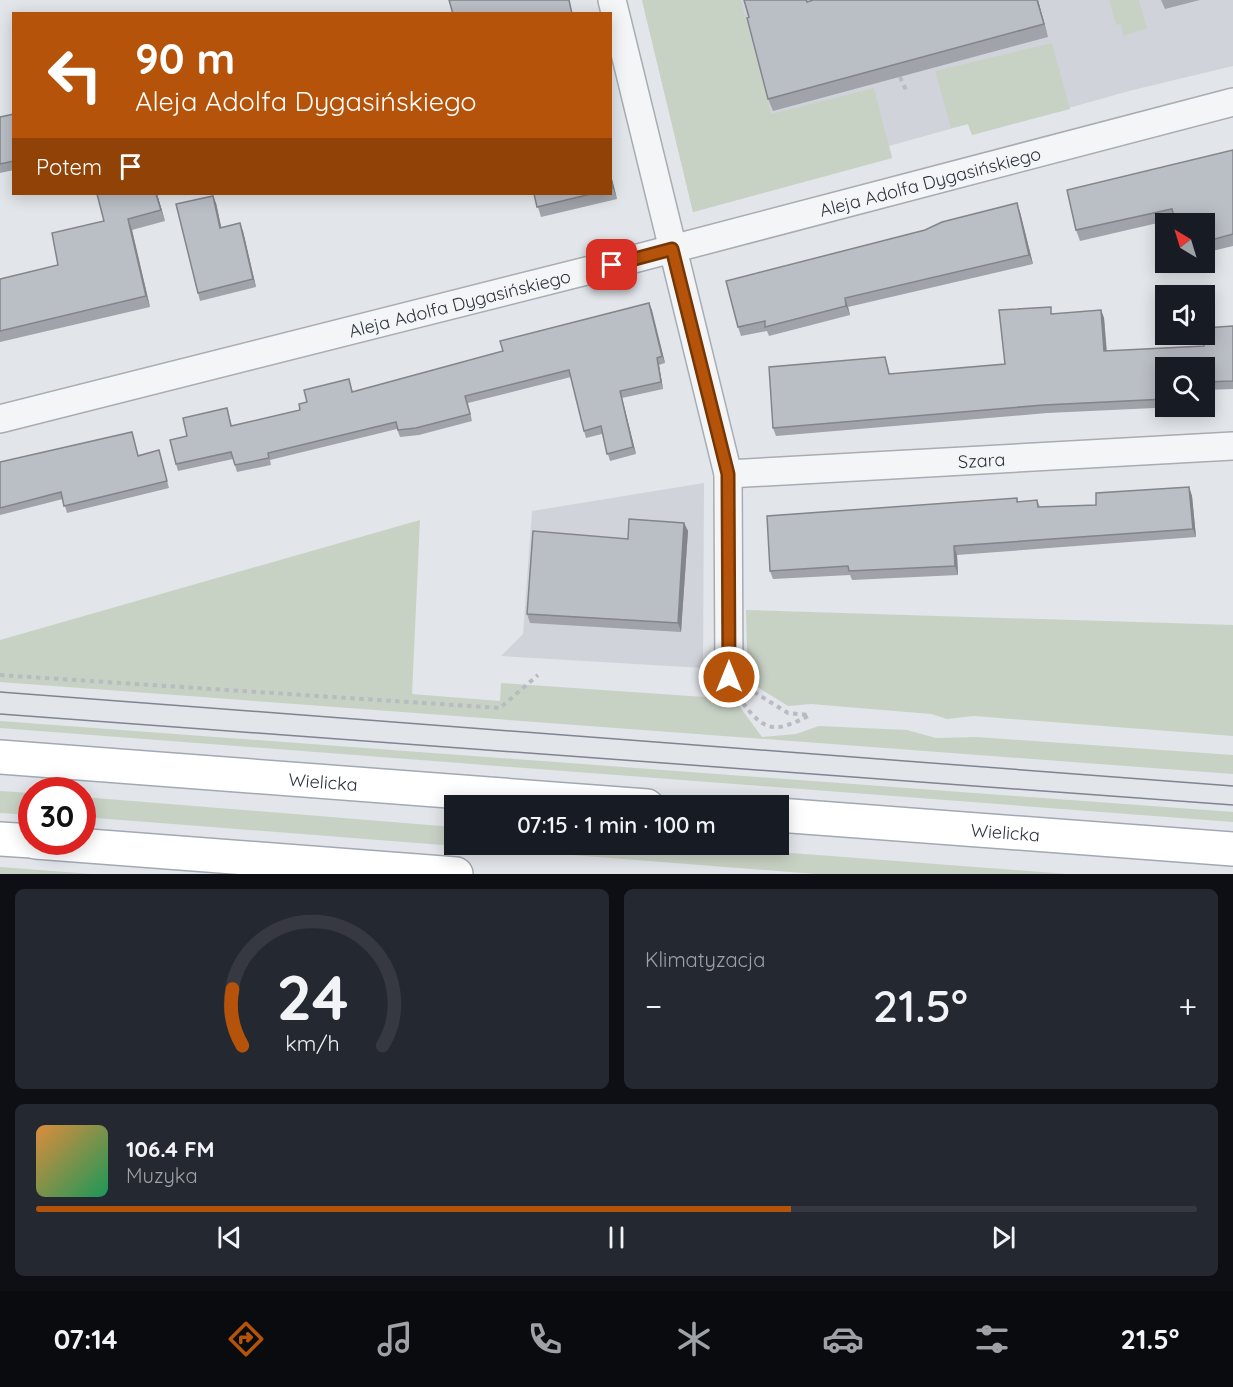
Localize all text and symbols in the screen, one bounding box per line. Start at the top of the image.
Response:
text: 90 m [135,32,235,85]
icon: left [36,36,114,114]
text: Aleja Adolfa Dygasińskiego [135,84,477,118]
street label: Aleja Adolfa Dygasińskiego [817,141,1043,221]
icon: arrive [114,150,147,183]
text: Potem [36,153,102,181]
north arrow [1155,213,1215,273]
map controls [1155,213,1215,417]
pin [586,239,637,290]
icon: arrive [595,248,628,281]
street label: Aleja Adolfa Dygasińskiego [346,264,573,342]
button: sound [1155,285,1215,345]
button: search [1155,357,1215,417]
street label: Szara [957,447,1006,473]
position arrow [697,645,761,709]
street label: Wielicka [288,767,358,796]
speed limit sign: 30 [18,777,96,855]
text: 07:15 · 1 min · 100 m [517,811,716,839]
street label: Wielicka [970,818,1041,846]
text: Klimatyzacja [645,947,765,972]
text: 24 [276,958,348,1036]
text: 21.5° [873,977,968,1033]
text: − [645,985,662,1026]
text: + [1178,985,1197,1026]
text: km/h [285,1030,339,1056]
text: 106.4 FM [126,1135,215,1163]
text: Muzyka [126,1163,198,1188]
icon: previous [213,1221,246,1254]
icon: pause [600,1221,633,1254]
icon: next [987,1221,1020,1254]
icon: directions [225,1318,267,1360]
icon: music [374,1318,416,1360]
icon: phone [524,1318,566,1360]
icon: climate [673,1318,715,1360]
icon: car [822,1318,864,1360]
icon: filters [971,1318,1013,1360]
text: 07:14 [54,1322,118,1356]
text: 21.5° [1121,1322,1179,1356]

